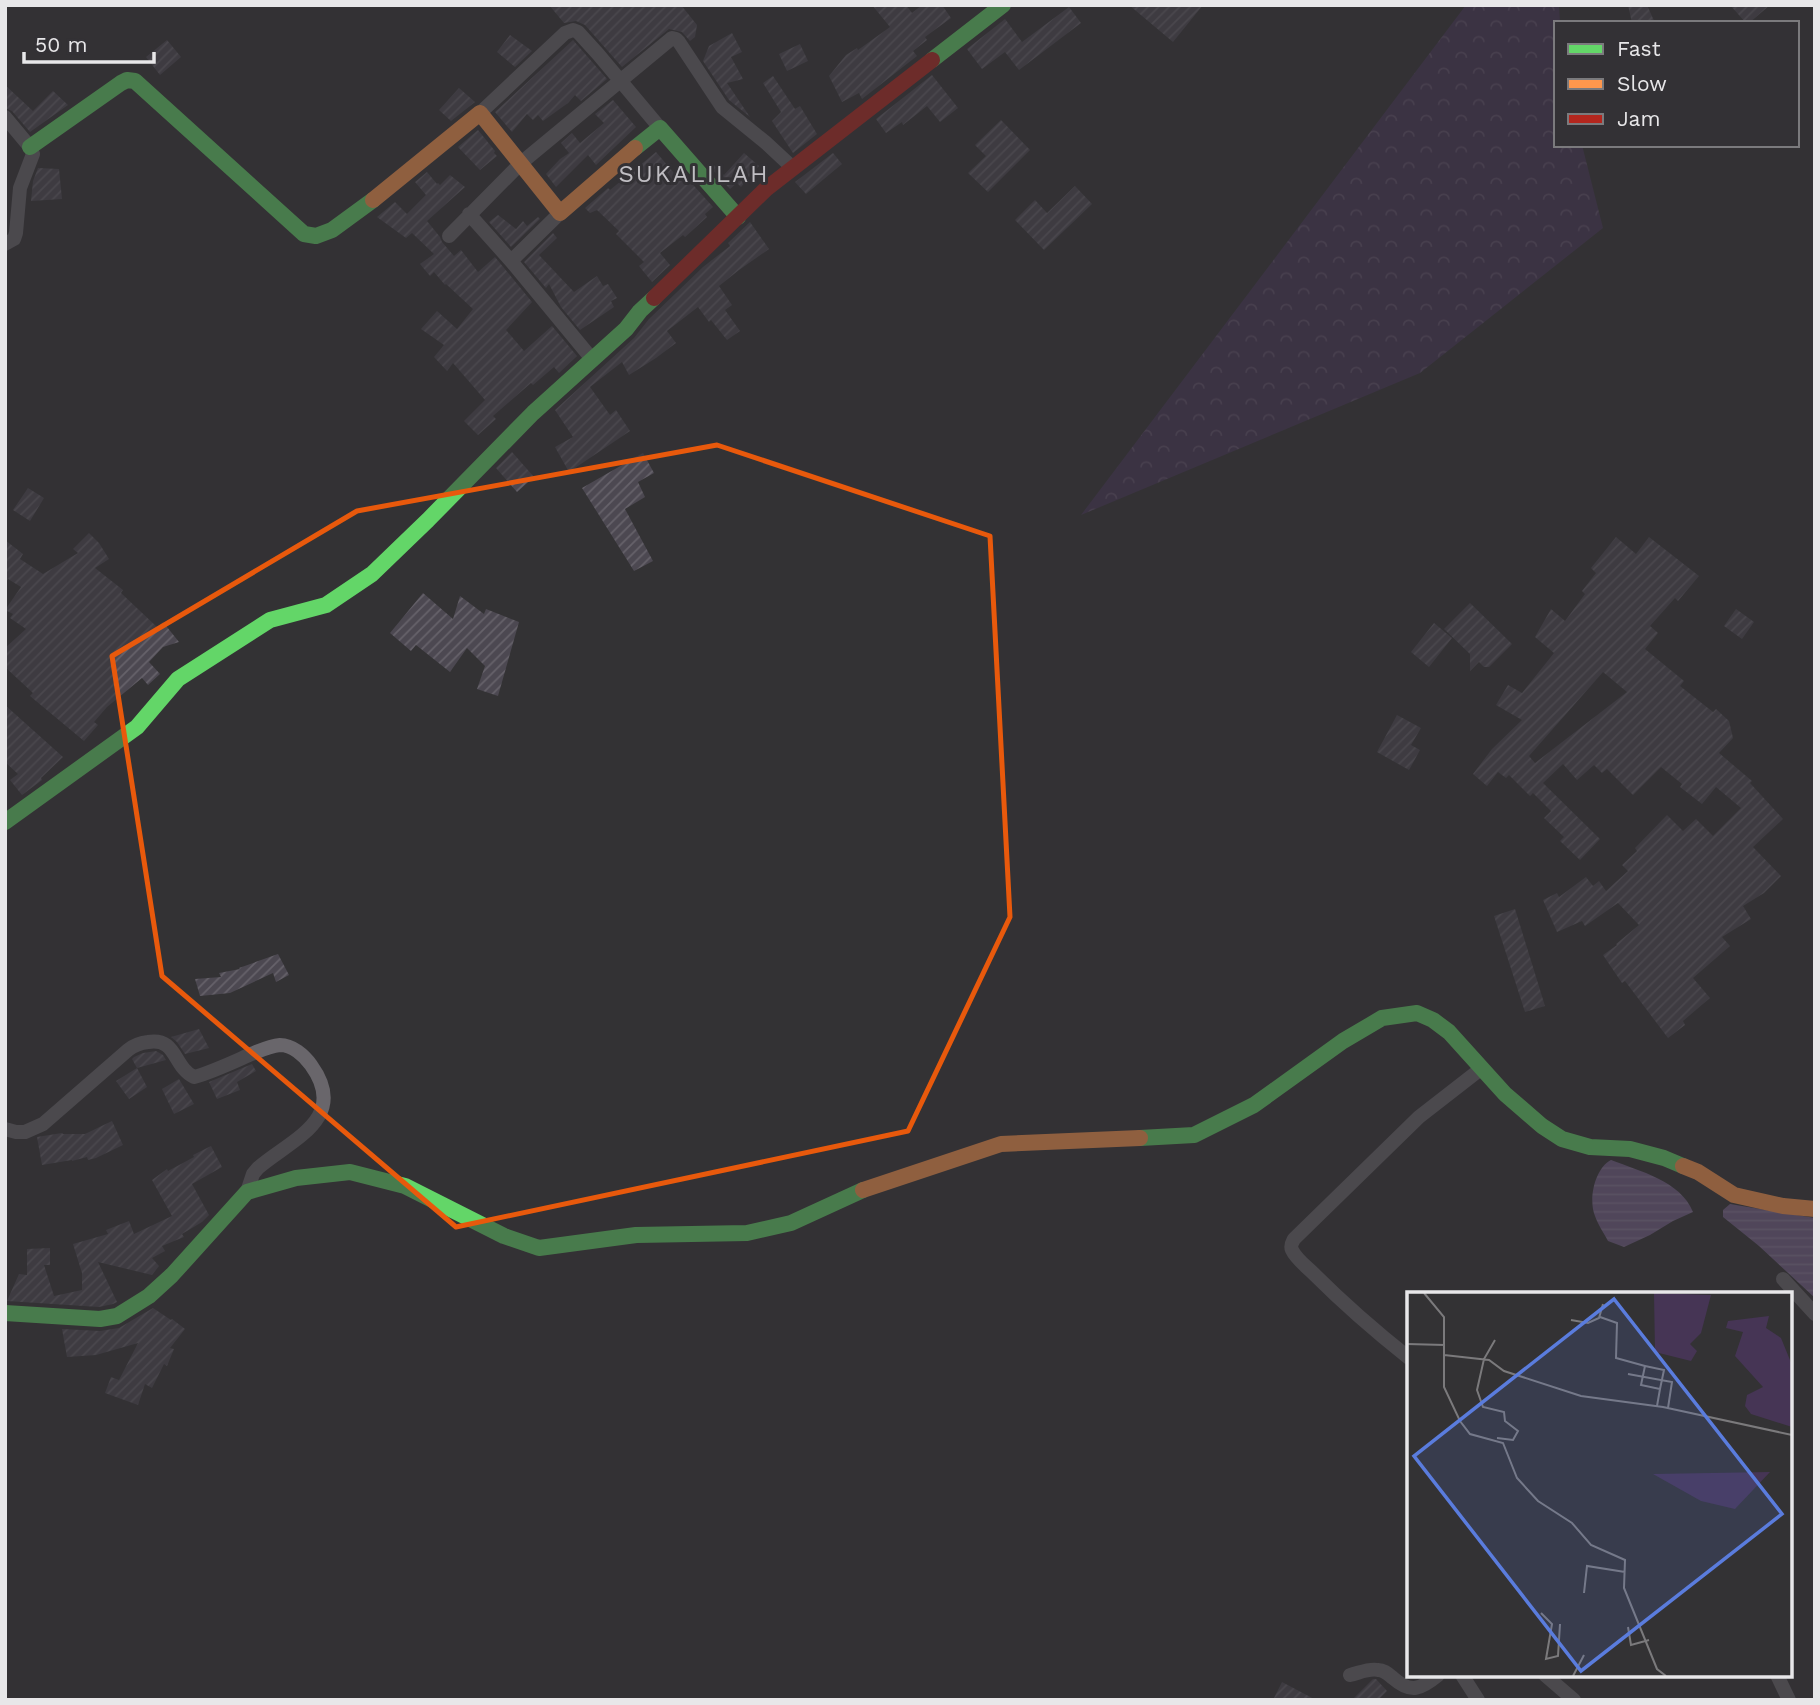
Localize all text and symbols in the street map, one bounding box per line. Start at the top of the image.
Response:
scale bar [24,21,154,65]
legend [1554,21,1799,147]
text: 50 m [35,32,87,57]
text: Fast [1617,36,1661,61]
text: Slow [1617,71,1667,96]
text: Jam [1617,106,1660,131]
district label: SUKALILAH [618,160,770,188]
inset map [1407,1292,1792,1677]

